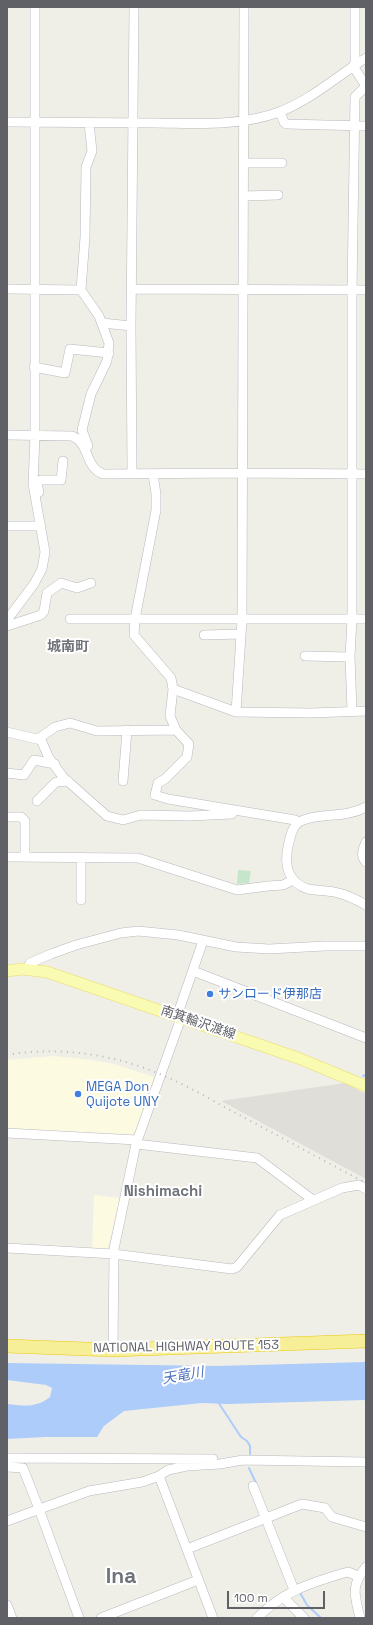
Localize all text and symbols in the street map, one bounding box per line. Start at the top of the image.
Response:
district label: 城南町 [47,639,89,655]
place label: サンロード伊那店 [218,986,322,1002]
marker: サンロード伊那店 [205,989,215,999]
street label: 南箕輪沢渡線 [159,1003,237,1043]
place label: MEGA Don Quijote UNY [86,1079,159,1110]
marker: MEGA Don Quijote UNY [73,1089,83,1099]
district label: Nishimachi [124,1183,202,1201]
street label: NATIONAL HIGHWAY ROUTE 153 [93,1338,279,1356]
water label: 天竜川 [161,1364,205,1388]
district label: Ina [106,1564,136,1590]
scale bar [229,1583,327,1609]
text: 100 m [234,1590,268,1606]

